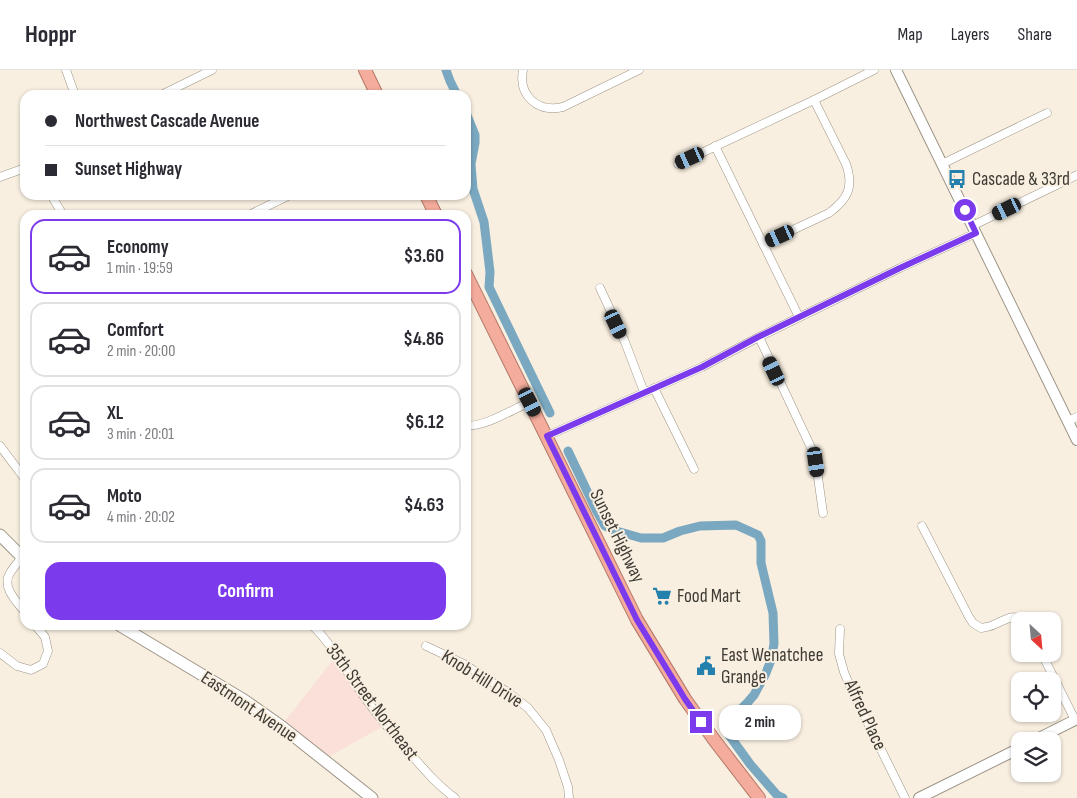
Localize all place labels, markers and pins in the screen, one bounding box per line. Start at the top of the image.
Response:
bus stop icon: Cascade & 33rd [946,168,968,190]
place label: Cascade & 33rd [972,168,1070,191]
supermarket icon: Food Mart [651,585,673,607]
place label: Food Mart [677,585,741,608]
place label: East Wenatchee Grange [721,644,823,689]
public building icon: East Wenatchee Grange [695,655,717,677]

